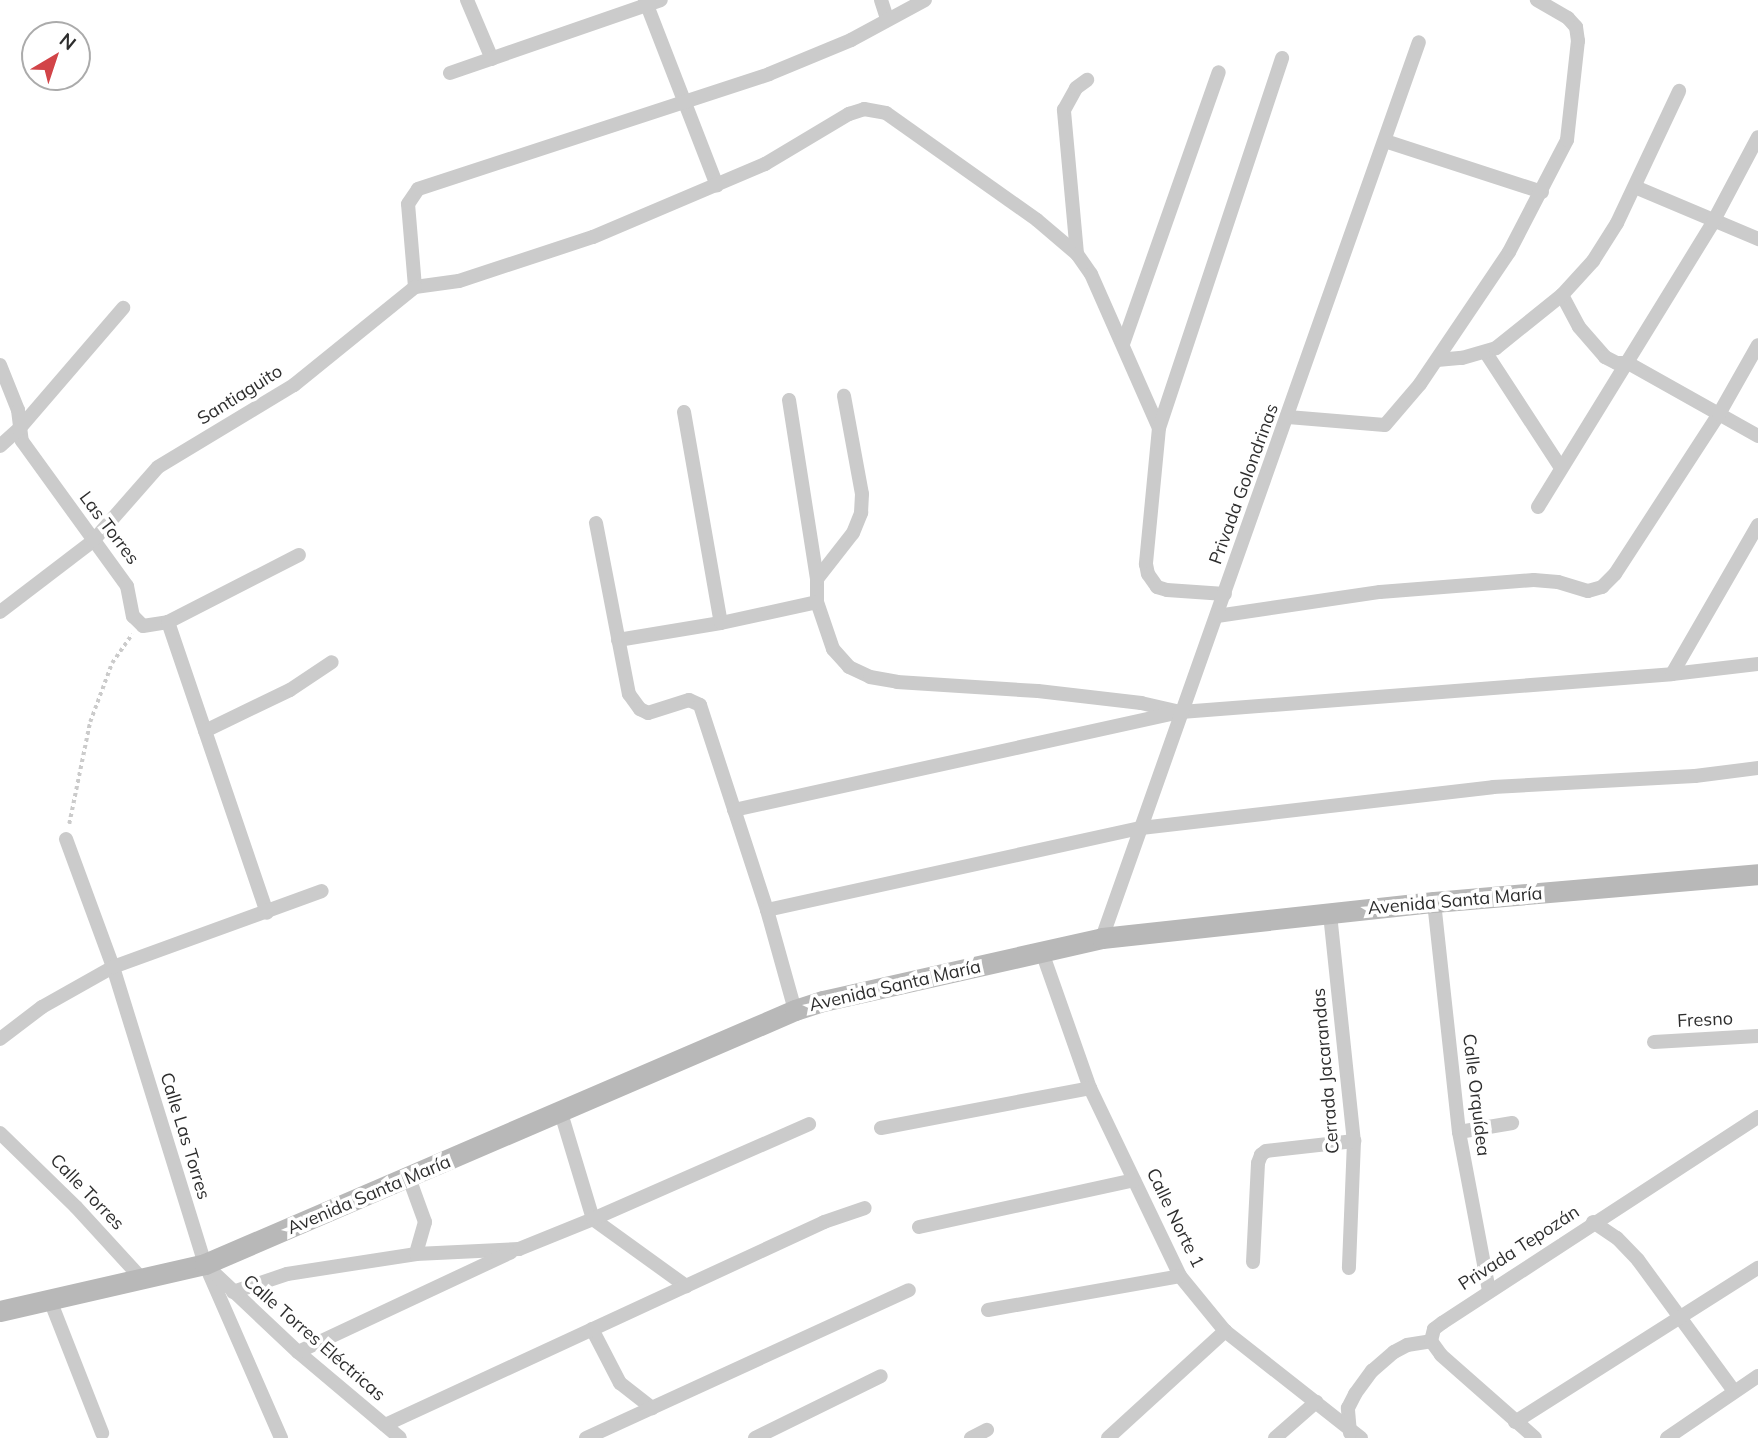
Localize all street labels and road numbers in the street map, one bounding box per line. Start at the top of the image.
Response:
street label: Santiaguito [194,360,286,430]
street label: Privada Golondrinas [1205,401,1283,567]
street label: Las Torres [75,487,143,569]
street label: Avenida Santa María [1367,883,1543,919]
street label: Avenida Santa María [807,956,983,1016]
street label: Cerrada Jacarandas [1308,987,1344,1155]
street label: Fresno [1677,1008,1733,1032]
street label: Calle Orquídea [1458,1033,1494,1157]
street label: Calle Las Torres [155,1070,215,1202]
street label: Calle Torres [45,1149,129,1235]
street label: Avenida Santa María [284,1151,454,1239]
street label: Calle Norte 1 [1142,1165,1208,1271]
street label: Privada Tepozán [1455,1201,1583,1295]
street label: Calle Torres Eléctricas [239,1270,389,1406]

